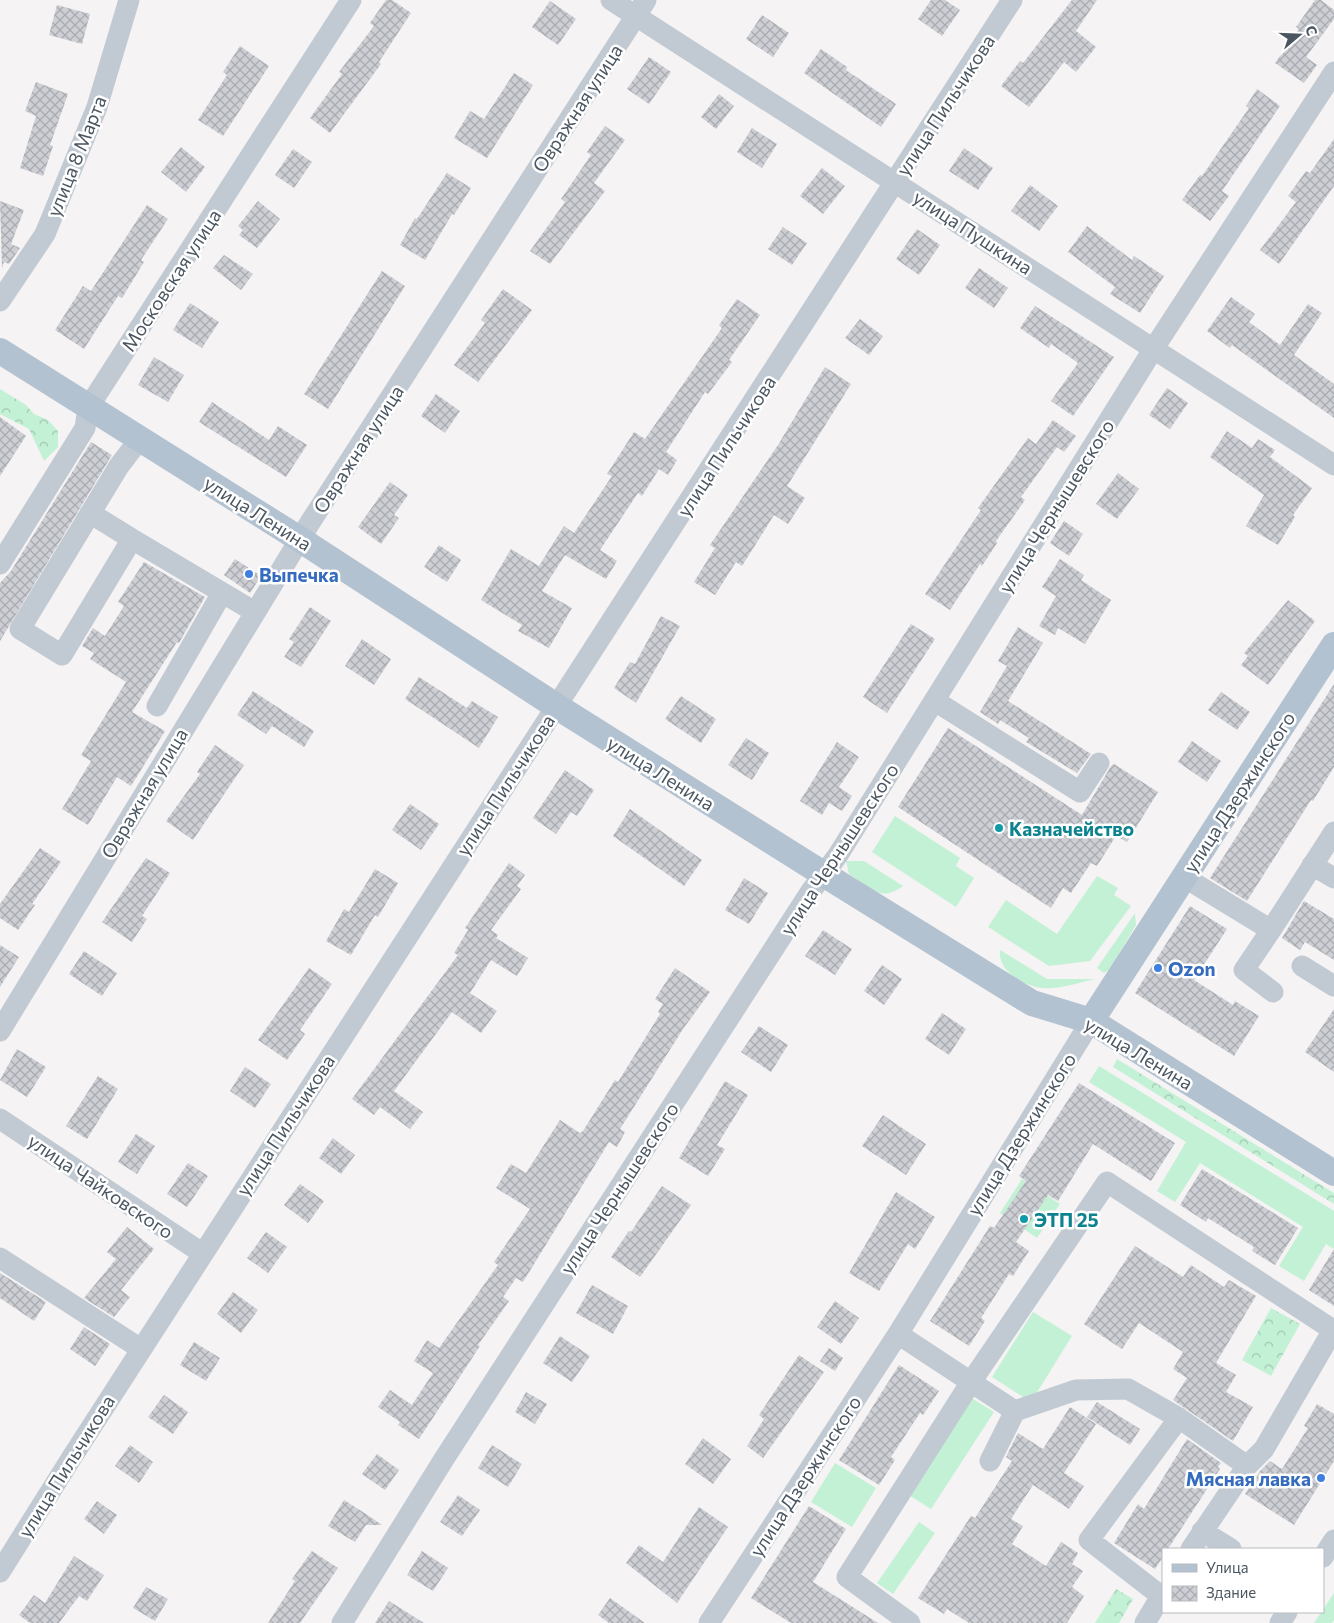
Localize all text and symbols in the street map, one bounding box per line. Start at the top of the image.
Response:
north arrow [1274,10,1324,60]
text: С [1302,23,1321,38]
street label: улица Пильчикова [891,30,999,180]
street label: Овражная улица [527,40,627,176]
street label: улица 8 Марта [41,92,111,220]
street label: улица Пушкина [909,185,1037,279]
street label: Московская улица [116,205,226,355]
street label: улица Пильчикова [672,371,780,521]
street label: Овражная улица [308,381,408,517]
street label: улица Чернышевского [993,415,1119,597]
street label: улица Ленина [200,471,316,555]
place label: Выпечка [259,563,339,586]
marker: Выпечка [243,568,255,580]
street label: улица Дзержинского [1178,707,1300,877]
street label: улица Пильчикова [451,710,559,860]
street label: Овражная улица [96,724,192,862]
street label: улица Ленина [603,731,719,815]
street label: улица Чернышевского [775,759,903,939]
place label: Казначейство [1009,817,1134,840]
marker: Казначейство [993,822,1005,834]
place label: Ozon [1168,957,1216,980]
marker: Ozon [1152,962,1164,974]
street label: улица Ленина [1081,1012,1197,1094]
street label: улица Дзержинского [962,1049,1080,1219]
street label: улица Пильчикова [231,1050,339,1200]
street label: улица Чернышевского [555,1098,683,1278]
street label: улица Чайковского [24,1129,178,1243]
place label: ЭТП 25 [1034,1208,1099,1231]
marker: ЭТП 25 [1018,1213,1030,1225]
street label: улица Пильчикова [13,1391,119,1541]
street label: улица Дзержинского [744,1391,866,1561]
place label: Мясная лавка [1186,1467,1311,1490]
marker: Мясная лавка [1315,1472,1327,1484]
legend [1162,1548,1324,1613]
text: Улица [1206,1558,1248,1576]
text: Здание [1206,1583,1256,1601]

